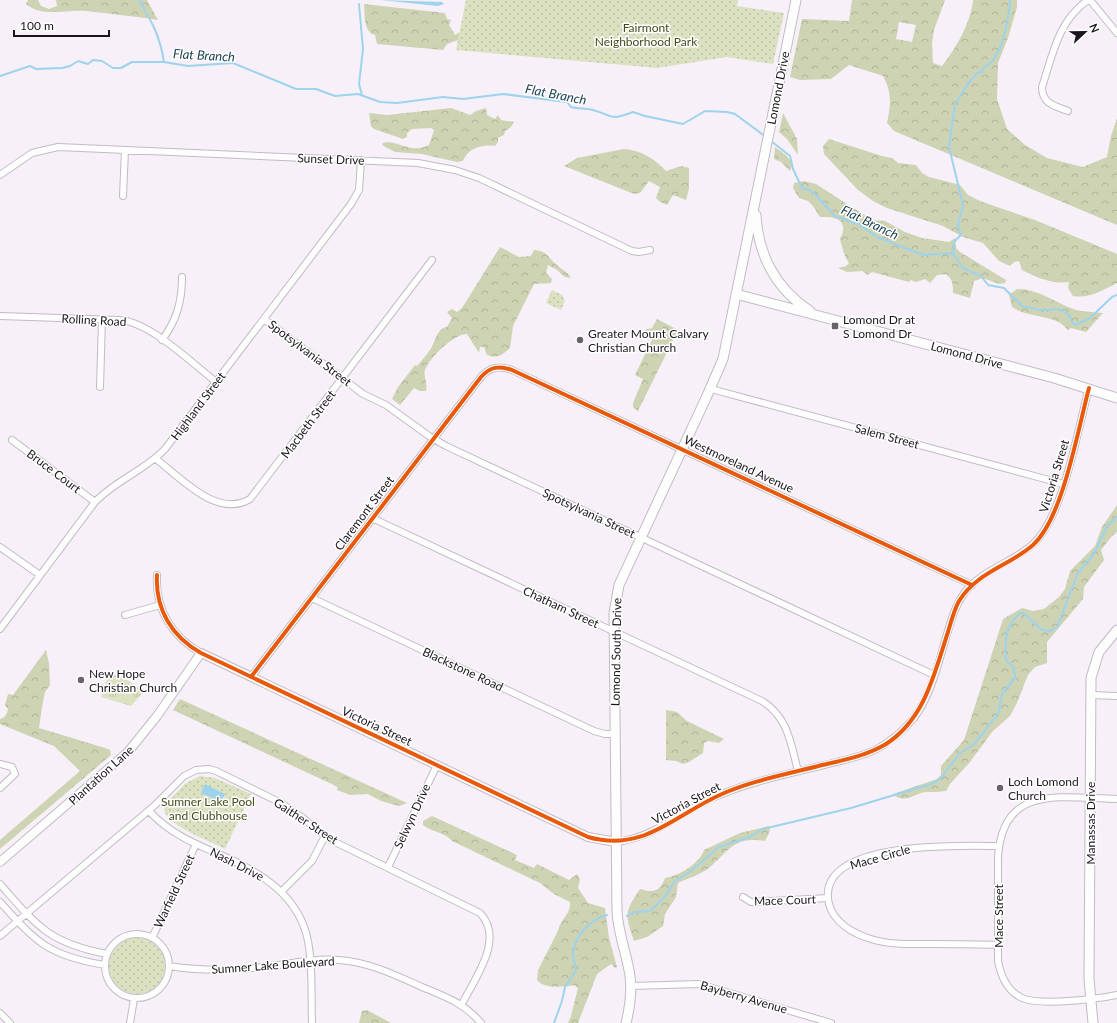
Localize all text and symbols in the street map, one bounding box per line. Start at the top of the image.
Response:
scale bar [14,12,109,38]
north arrow [1065,12,1105,52]
text: 100 m [20,18,54,33]
park label: Fairmont Neighborhood Park [595,20,698,49]
text: N [1087,22,1102,34]
water label: Flat Branch [173,45,236,65]
street label: Lomond Drive [764,50,792,126]
water label: Flat Branch [524,80,588,108]
street label: Sunset Drive [297,150,365,168]
water label: Flat Branch [839,201,902,243]
street label: Rolling Road [61,311,127,329]
place label: Lomond Dr at S Lomond Dr [843,312,916,341]
street label: Spotsylvania Street [265,317,355,390]
marker: Lomond Dr at S Lomond Dr [830,321,840,331]
place label: Greater Mount Calvary Christian Church [588,326,709,355]
marker: Greater Mount Calvary Christian Church [575,335,585,345]
street label: Lomond Drive [929,338,1005,372]
street label: Highland Street [167,368,229,443]
street label: Macbeth Street [278,386,339,461]
street label: Salem Street [853,420,922,452]
street label: Westmoreland Avenue [682,432,796,496]
street label: Victoria Street [1036,437,1072,514]
street label: Bruce Court [24,446,85,497]
street label: Claremont Street [331,472,397,553]
street label: Spotsylvania Street [540,485,638,541]
street label: Chatham Street [521,583,602,631]
street label: Lomond South Drive [608,598,624,706]
street label: Blackstone Road [420,644,506,694]
place label: New Hope Christian Church [89,666,177,695]
marker: New Hope Christian Church [76,675,86,685]
street label: Victoria Street [340,703,415,749]
street label: Plantation Lane [66,742,136,808]
place label: Loch Lomond Church [1008,774,1079,803]
street label: Victoria Street [649,778,724,827]
street label: Selwyn Drive [390,781,434,851]
street label: Manassas Drive [1083,782,1098,864]
marker: Loch Lomond Church [995,783,1005,793]
park label: Sumner Lake Pool and Clubhouse [161,794,255,823]
street label: Gaither Street [271,795,342,848]
street label: Mace Circle [848,841,912,873]
street label: Nash Drive [208,844,266,884]
street label: Warfield Street [150,851,198,930]
street label: Mace Street [991,884,1006,948]
street label: Mace Court [754,891,817,909]
street label: Sumner Lake Boulevard [211,953,335,977]
street label: Bayberry Avenue [699,977,789,1017]

